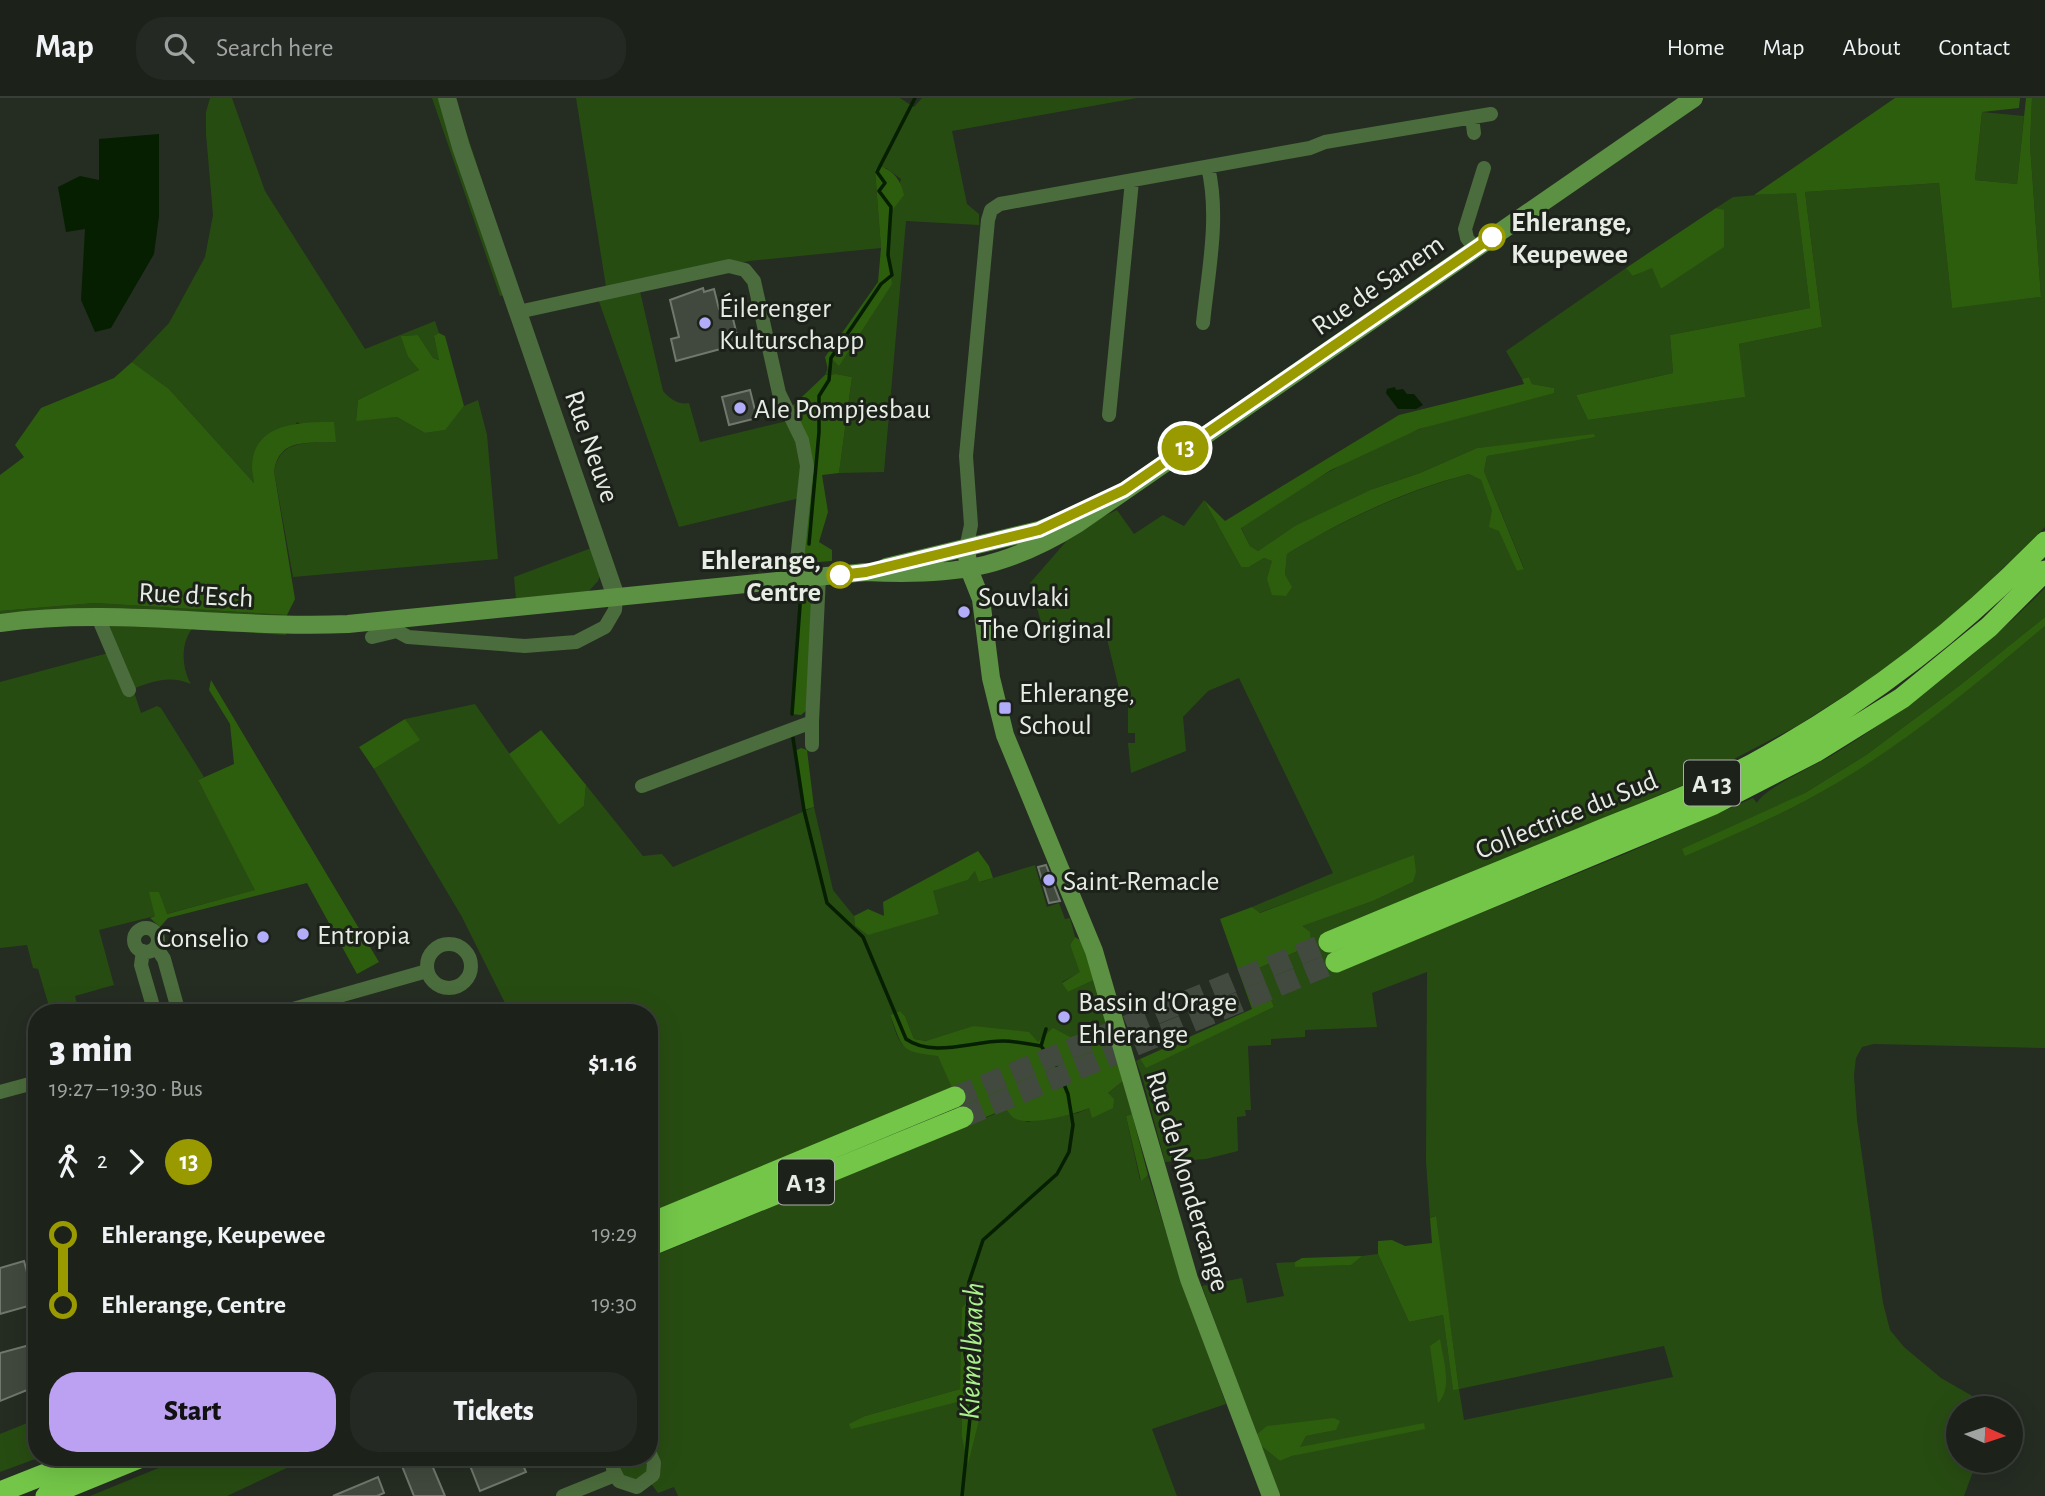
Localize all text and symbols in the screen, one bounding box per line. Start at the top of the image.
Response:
search box [136,17,626,80]
icon: search [160,29,198,67]
text: Map [35,31,94,64]
text: Search here [216,35,334,61]
text: Home [1667,36,1725,60]
text: Map [1763,36,1805,60]
text: About [1843,36,1900,60]
text: Contact [1938,36,2010,60]
place label: Ehlerange, Keupewee [1511,209,1632,269]
marker: Ehlerange, Keupewee [1479,224,1505,250]
street label: Rue de Sanem [1307,230,1449,341]
place label: Éilerenger Kulturschapp [719,292,864,355]
marker: Éilerenger Kulturschapp [697,315,713,331]
street label: Rue Neuve [559,387,623,506]
place label: Ale Pompjesbau [754,396,930,424]
marker: Ale Pompjesbau [732,400,748,416]
line badge: 13 [1154,425,1216,471]
text: 13 [1176,436,1194,460]
place label: Ehlerange, Centre [700,547,821,607]
marker: Ehlerange, Centre [827,562,853,588]
street label: Rue d'Esch [138,579,254,613]
place label: Souvlaki The Original [978,584,1112,644]
marker: Souvlaki The Original [956,604,972,620]
place label: Ehlerange, Schoul [1019,680,1135,740]
marker: Ehlerange, Schoul [997,700,1013,716]
road number: A 13 [1684,761,1740,806]
street label: Collectrice du Sud [1472,767,1662,865]
place label: Saint-Remacle [1063,868,1219,896]
marker: Saint-Remacle [1041,872,1057,888]
place label: Entropia [317,922,410,950]
place label: Conselio [156,925,249,953]
marker: Entropia [295,926,311,942]
marker: Conselio [255,929,271,945]
place label: Bassin d'Orage Ehlerange [1078,989,1237,1049]
marker: Bassin d'Orage Ehlerange [1056,1009,1072,1025]
text: 3 min [49,1031,133,1069]
text: $1.16 [588,1050,637,1076]
street label: Rue de Mondercange [1140,1068,1234,1295]
text: 19:27 – 19:30 · Bus [49,1078,203,1101]
icon: walk [49,1143,87,1181]
icon: forward [117,1143,155,1181]
text: 2 [97,1150,107,1173]
text: 13 [179,1150,198,1174]
road number: A 13 [778,1160,834,1204]
text: Ehlerange, Keupewee [101,1222,325,1248]
text: 19:29 [592,1223,637,1246]
water label: Kiemelbaach [955,1282,989,1420]
text: Ehlerange, Centre [101,1292,286,1318]
text: 19:30 [591,1293,637,1316]
button: Start [49,1372,336,1452]
button: Tickets [350,1372,637,1452]
north arrow [1946,1396,2023,1474]
map controls [1946,1396,2023,1473]

